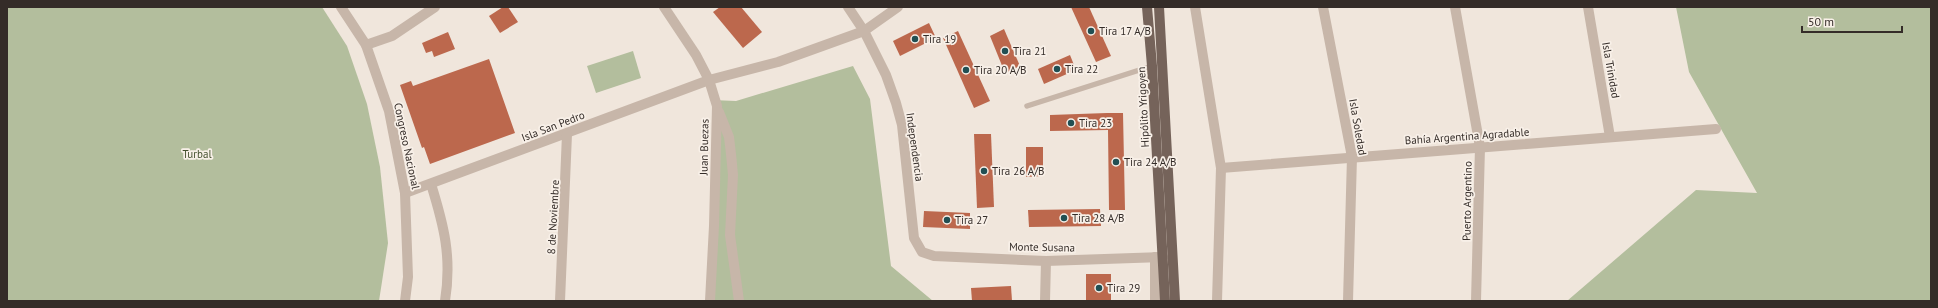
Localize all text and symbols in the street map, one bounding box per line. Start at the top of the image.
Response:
scale bar [1802,8,1902,34]
text: 50 m [1808,14,1834,29]
place label: Tira 17 A/B [1099,24,1151,38]
marker: Tira 17 A/B [1086,26,1096,36]
place label: Tira 19 [923,32,956,46]
marker: Tira 19 [910,34,920,44]
street label: Isla Trinidad [1599,41,1623,99]
place label: Tira 21 [1013,44,1046,58]
marker: Tira 21 [1000,46,1010,56]
place label: Tira 22 [1065,62,1098,76]
place label: Tira 20 A/B [974,63,1027,77]
marker: Tira 22 [1052,64,1062,74]
marker: Tira 20 A/B [961,65,971,75]
street label: Hipólito Yrigoyen [1134,66,1152,148]
street label: Isla Soledad [1346,98,1370,156]
street label: Congreso Nacional [391,102,423,191]
street label: Isla San Pedro [519,107,587,144]
street label: Independencia [903,112,927,182]
place label: Tira 23 [1079,116,1112,130]
street label: Juan Buezas [696,118,711,176]
marker: Tira 23 [1066,118,1076,128]
street label: Bahía Argentina Agradable [1404,125,1530,147]
park label: Turbal [182,147,212,161]
place label: Tira 24 A/B [1124,155,1177,169]
marker: Tira 24 A/B [1111,157,1121,167]
street label: Puerto Argentino [1459,161,1475,241]
place label: Tira 26 A/B [992,164,1045,178]
marker: Tira 26 A/B [979,166,989,176]
street label: 8 de Noviembre [544,179,562,255]
place label: Tira 28 A/B [1072,211,1125,225]
place label: Tira 27 [955,213,988,227]
marker: Tira 28 A/B [1059,213,1069,223]
marker: Tira 27 [942,215,952,225]
street label: Monte Susana [1009,239,1075,255]
place label: Tira 29 [1107,281,1140,295]
marker: Tira 29 [1094,283,1104,293]

